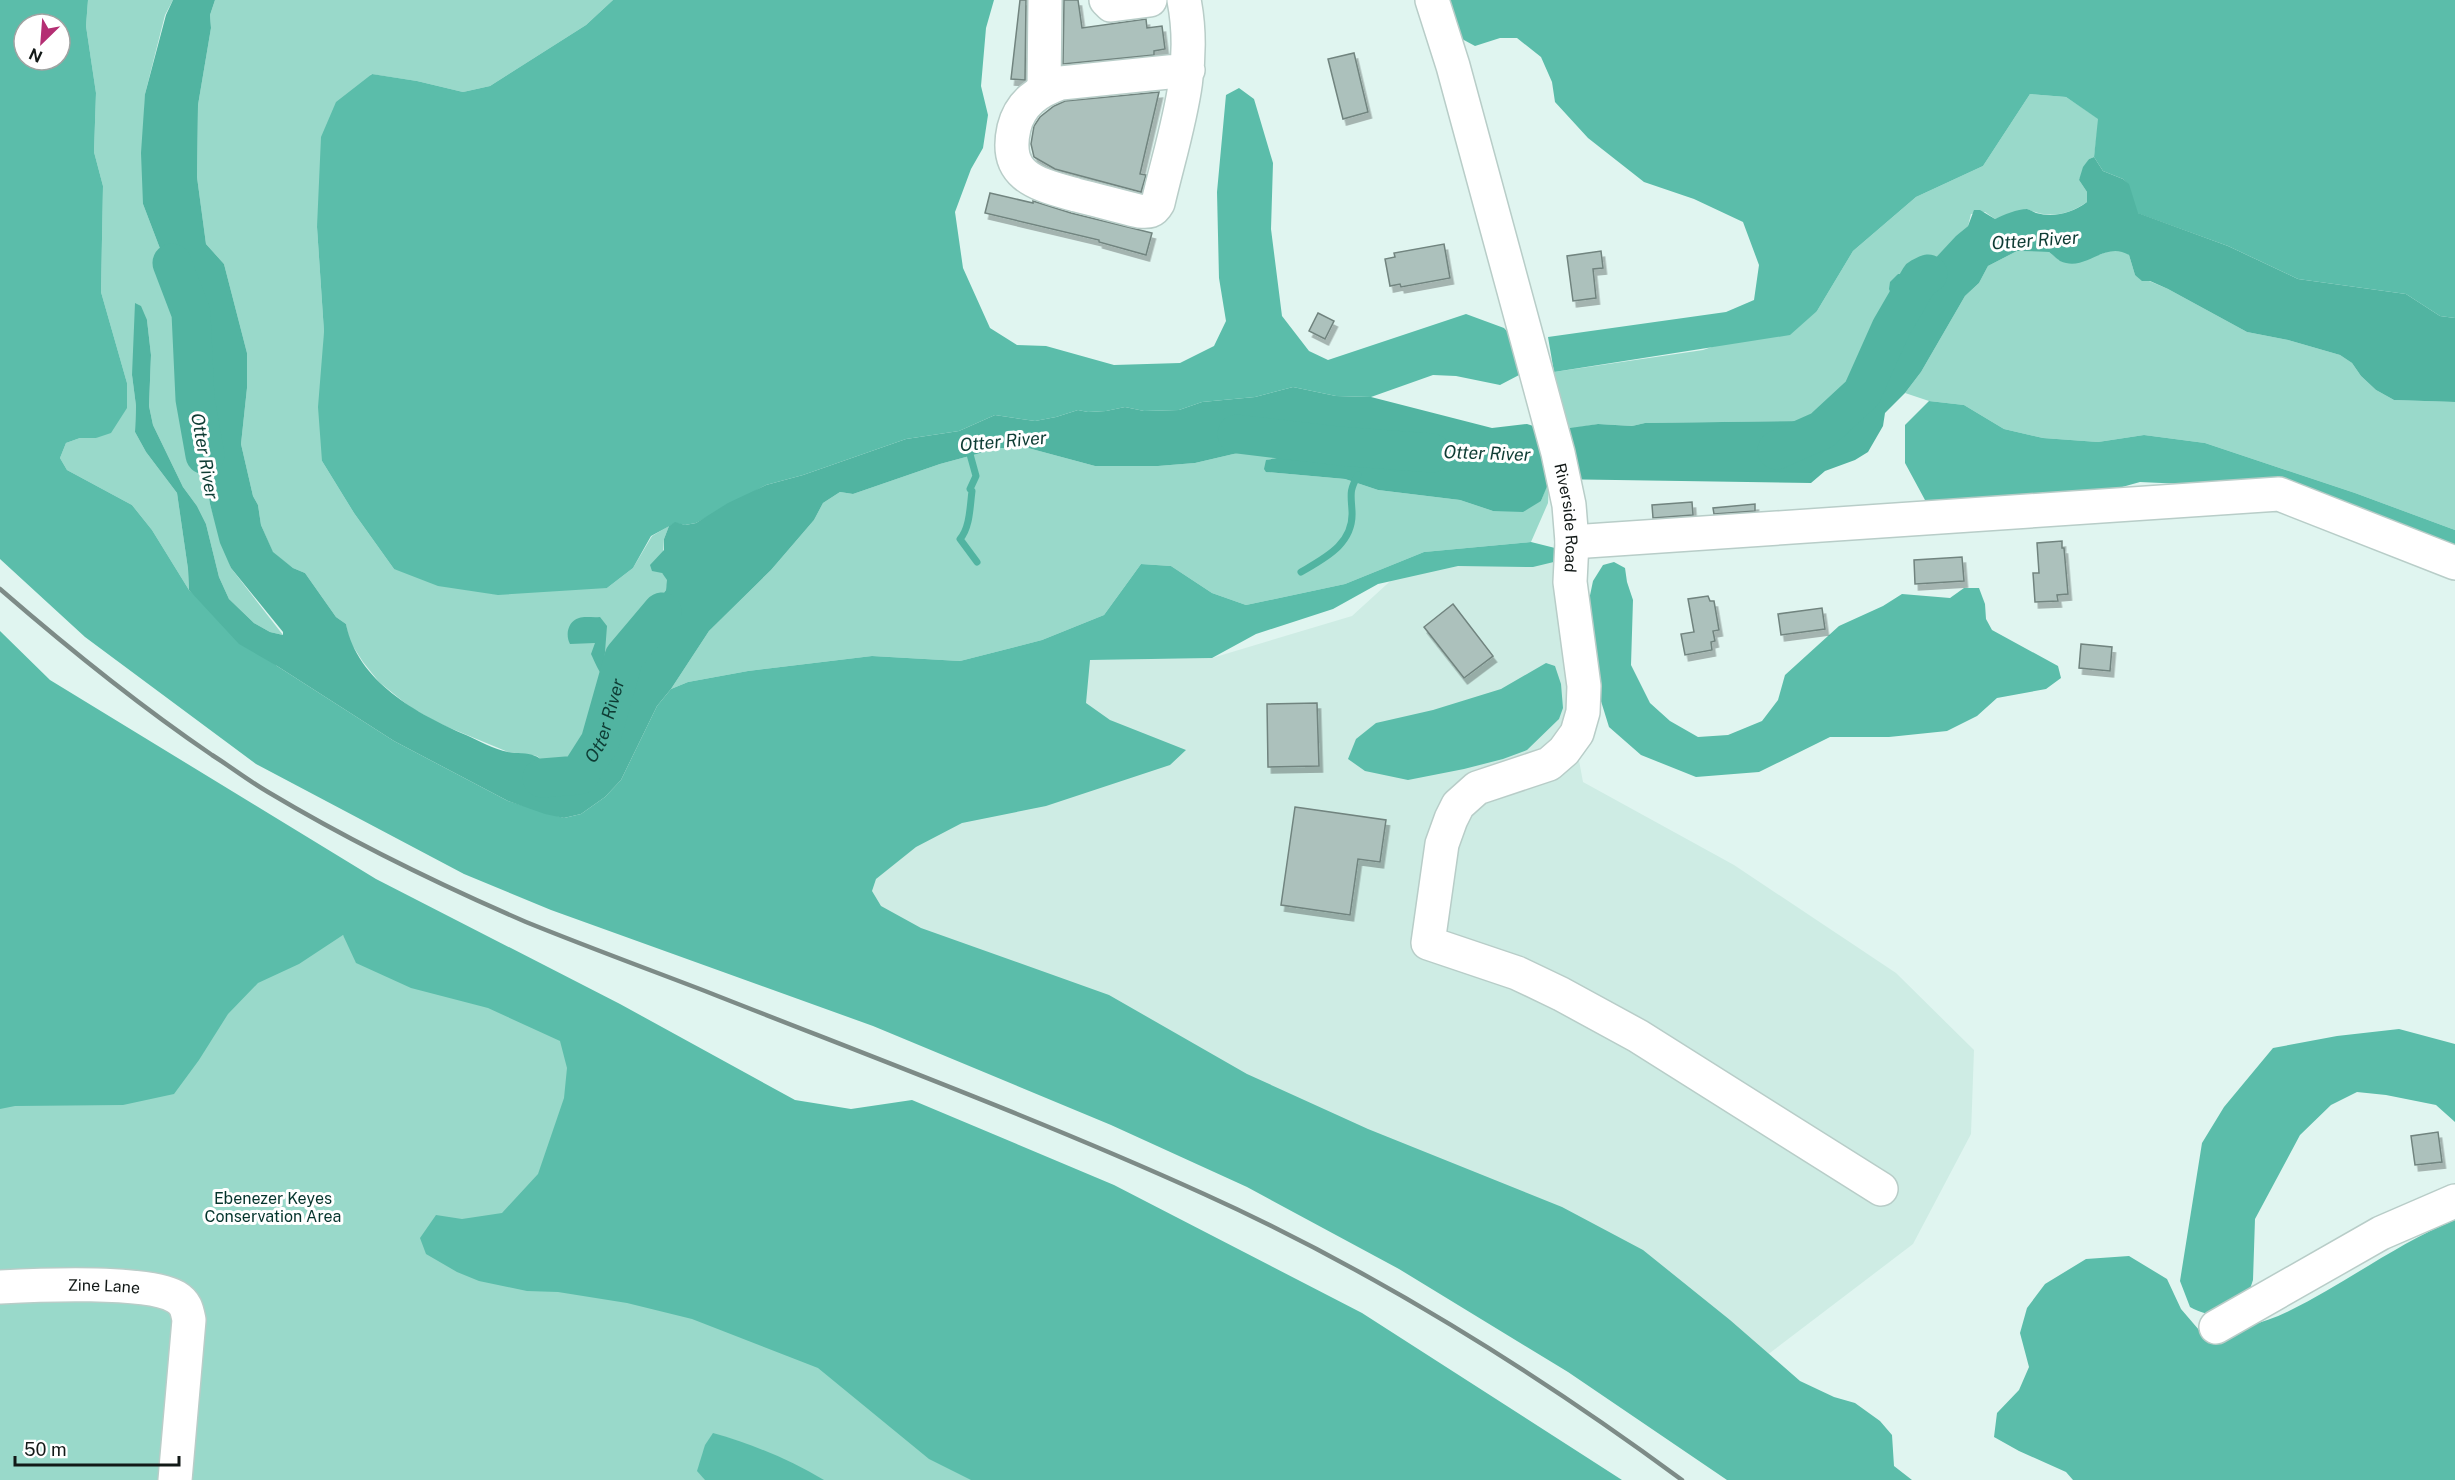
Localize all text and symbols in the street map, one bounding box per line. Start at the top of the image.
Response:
north arrow [12,12,72,72]
text: N [26,44,46,66]
water label: Otter River [1991,226,2079,254]
water label: Otter River [187,411,223,501]
water label: Otter River [959,427,1048,455]
water label: Otter River [1443,441,1531,465]
street label: Riverside Road [1551,461,1582,573]
water label: Otter River [579,676,628,766]
park label: Ebenezer Keyes Conservation Area [205,1189,341,1226]
street label: Zine Lane [68,1275,141,1297]
scale bar [15,1429,178,1467]
text: 50 m [24,1439,67,1460]

